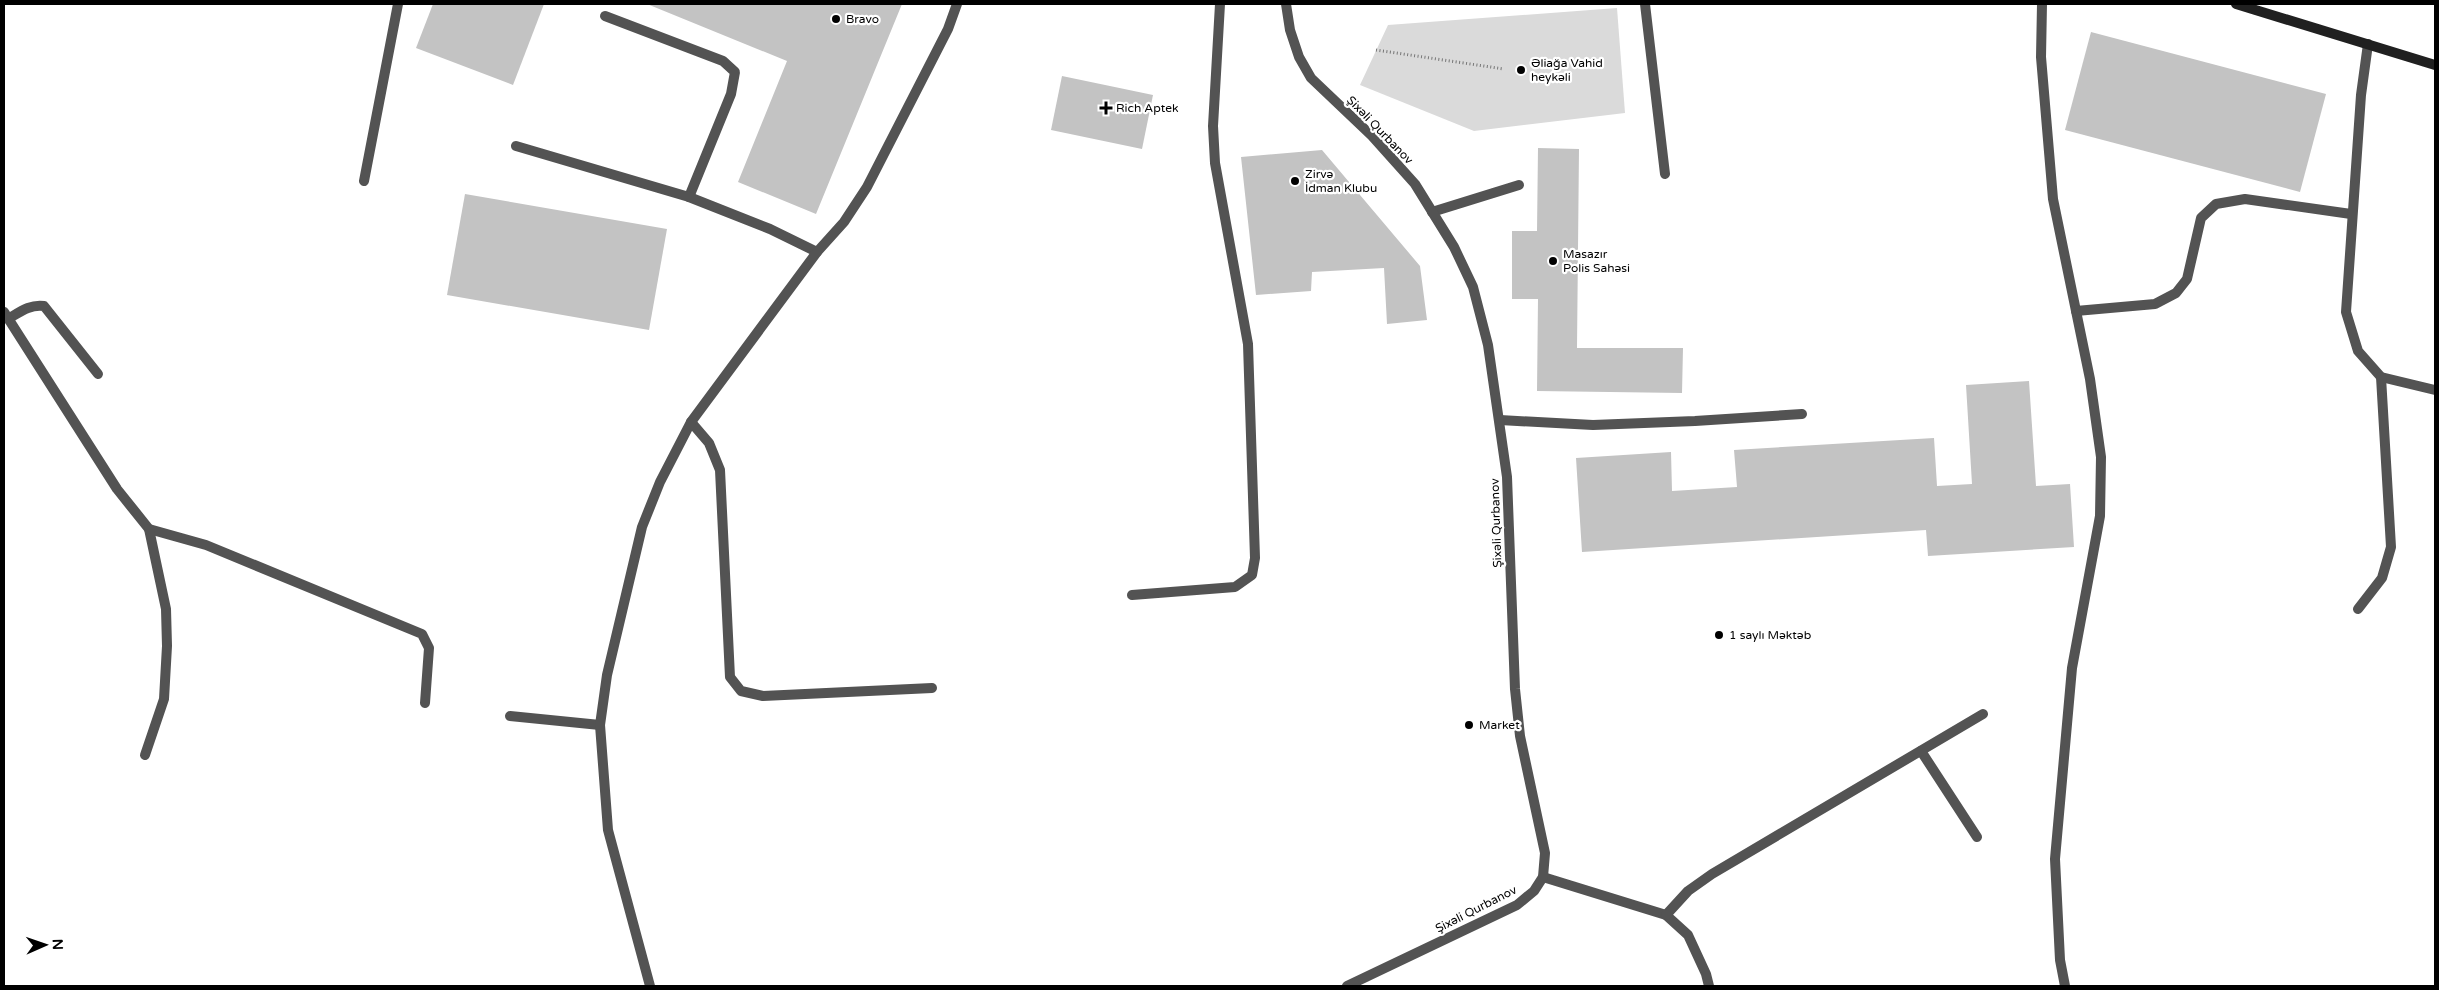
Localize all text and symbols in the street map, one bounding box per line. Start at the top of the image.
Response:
place label: Bravo [846,12,879,26]
marker: Bravo [830,13,842,25]
place label: Əliağa Vahid heykəli [1531,56,1603,84]
marker: Əliağa Vahid heykəli [1515,64,1527,76]
street label: Şixəli Qurbanov [1344,93,1416,167]
place label: Rich Aptek [1116,101,1179,115]
marker: Rich Aptek [1100,102,1112,114]
place label: Zirvə İdman Klubu [1305,167,1377,195]
marker: Zirvə İdman Klubu [1289,175,1301,187]
place label: Masazır Polis Sahəsi [1563,247,1630,275]
marker: Masazır Polis Sahəsi [1547,255,1559,267]
street label: Şixəli Qurbanov [1487,478,1505,568]
place label: 1 saylı Məktəb [1729,628,1811,642]
marker: 1 saylı Məktəb [1713,629,1725,641]
place label: Market [1479,718,1520,732]
marker: Market [1463,719,1475,731]
street label: Şixəli Qurbanov [1433,882,1520,935]
north arrow [20,920,70,970]
text: N [49,939,66,950]

